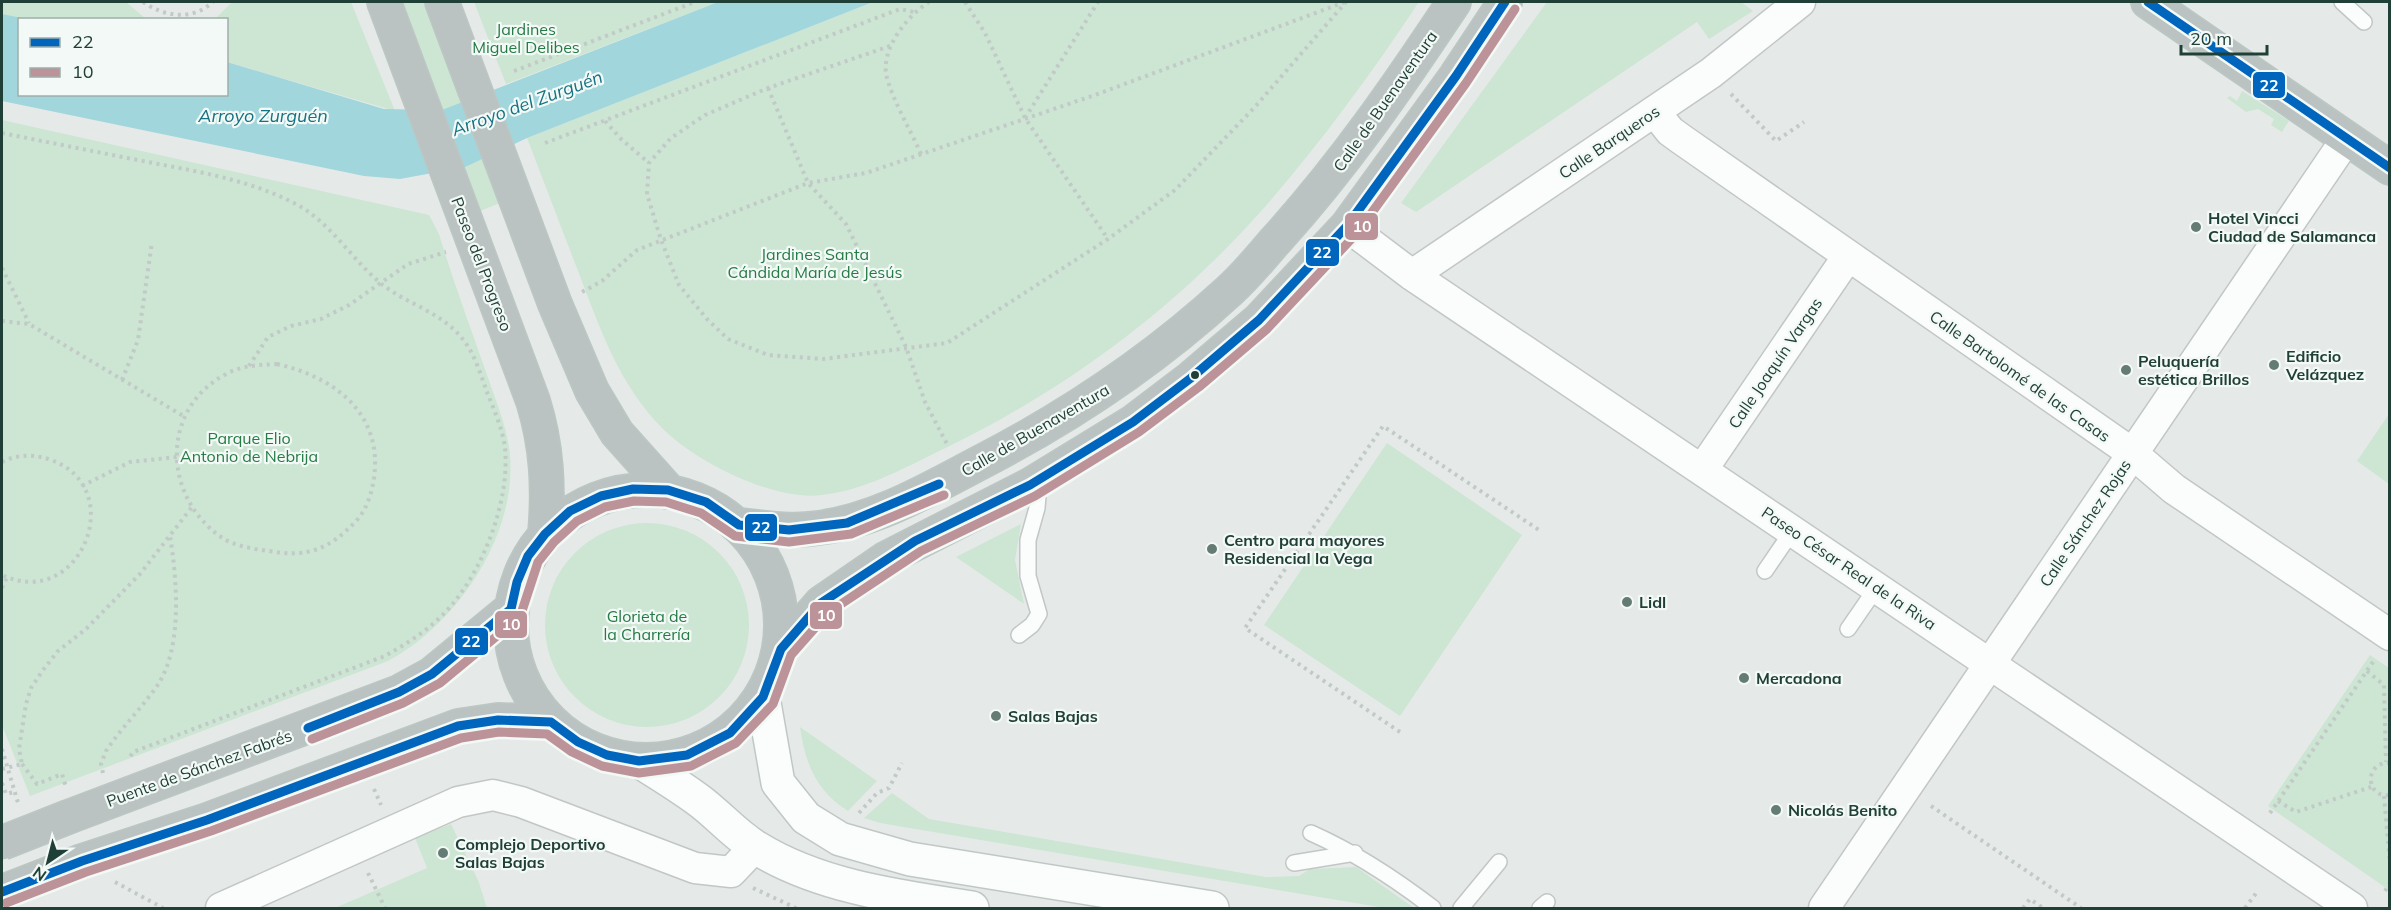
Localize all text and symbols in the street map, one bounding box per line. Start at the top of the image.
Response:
legend [18,18,228,96]
scale bar [2181,18,2266,56]
park label: Jardines Miguel Delibes [472,19,580,57]
street label: Calle de Buenaventura [1329,27,1441,175]
text: 20 m [2190,27,2232,50]
text: 22 [72,30,94,53]
text: 10 [72,60,94,83]
water label: Arroyo del Zurguén [447,65,606,141]
line badge: 22 [2252,71,2286,99]
text: 22 [2259,75,2279,95]
street label: Calle Barqueros [1555,101,1663,183]
water label: Arroyo Zurguén [197,104,328,127]
street label: Paseo del Progreso [447,194,517,334]
place label: Hotel Vincci Ciudad de Salamanca [2208,208,2376,246]
line badge: 10 [1344,212,1379,241]
text: 10 [1352,216,1372,236]
marker: Hotel Vincci Ciudad de Salamanca [2189,220,2203,234]
line badge: 22 [1305,238,1340,267]
text: 22 [1312,242,1332,262]
park label: Jardines Santa Cándida María de Jesús [728,244,903,282]
street label: Calle Joaquín Vargas [1724,294,1826,432]
street label: Calle Bartolomé de las Casas [1926,306,2114,446]
place label: Edificio Velázquez [2285,346,2364,384]
place label: Peluquería estética Brillos [2138,351,2249,389]
marker: Edificio Velázquez [2267,358,2281,372]
marker: Peluquería estética Brillos [2119,363,2133,377]
unlabelled marker [1189,369,1201,381]
street label: Calle de Buenaventura [957,379,1113,481]
park label: Parque Elio Antonio de Nebrija [180,428,318,466]
street label: Calle Sánchez Rojas [2035,455,2135,591]
street label: Paseo César Real de la Riva [1758,502,1940,634]
line badge: 22 [744,513,778,542]
text: 22 [751,517,771,537]
place label: Centro para mayores Residencial la Vega [1224,530,1384,568]
marker: Centro para mayores Residencial la Vega [1205,542,1219,556]
place label: Lidl [1639,592,1666,612]
marker: Lidl [1620,595,1634,609]
line badge: 10 [809,601,843,630]
text: 10 [816,605,836,625]
park label: Glorieta de la Charrería [604,606,690,644]
line badge: 10 [494,610,528,639]
text: 10 [501,614,521,634]
line badge: 22 [454,627,489,656]
text: 22 [461,631,481,651]
place label: Mercadona [1756,668,1842,688]
marker: Mercadona [1737,671,1751,685]
place label: Salas Bajas [1008,706,1098,726]
marker: Salas Bajas [989,709,1003,723]
street label: Puente de Sánchez Fabrés [103,725,295,811]
place label: Nicolás Benito [1788,800,1897,820]
marker: Nicolás Benito [1769,803,1783,817]
north arrow [18,832,78,892]
place label: Complejo Deportivo Salas Bajas [455,834,606,872]
marker: Complejo Deportivo Salas Bajas [436,846,450,860]
text: N [29,863,50,886]

